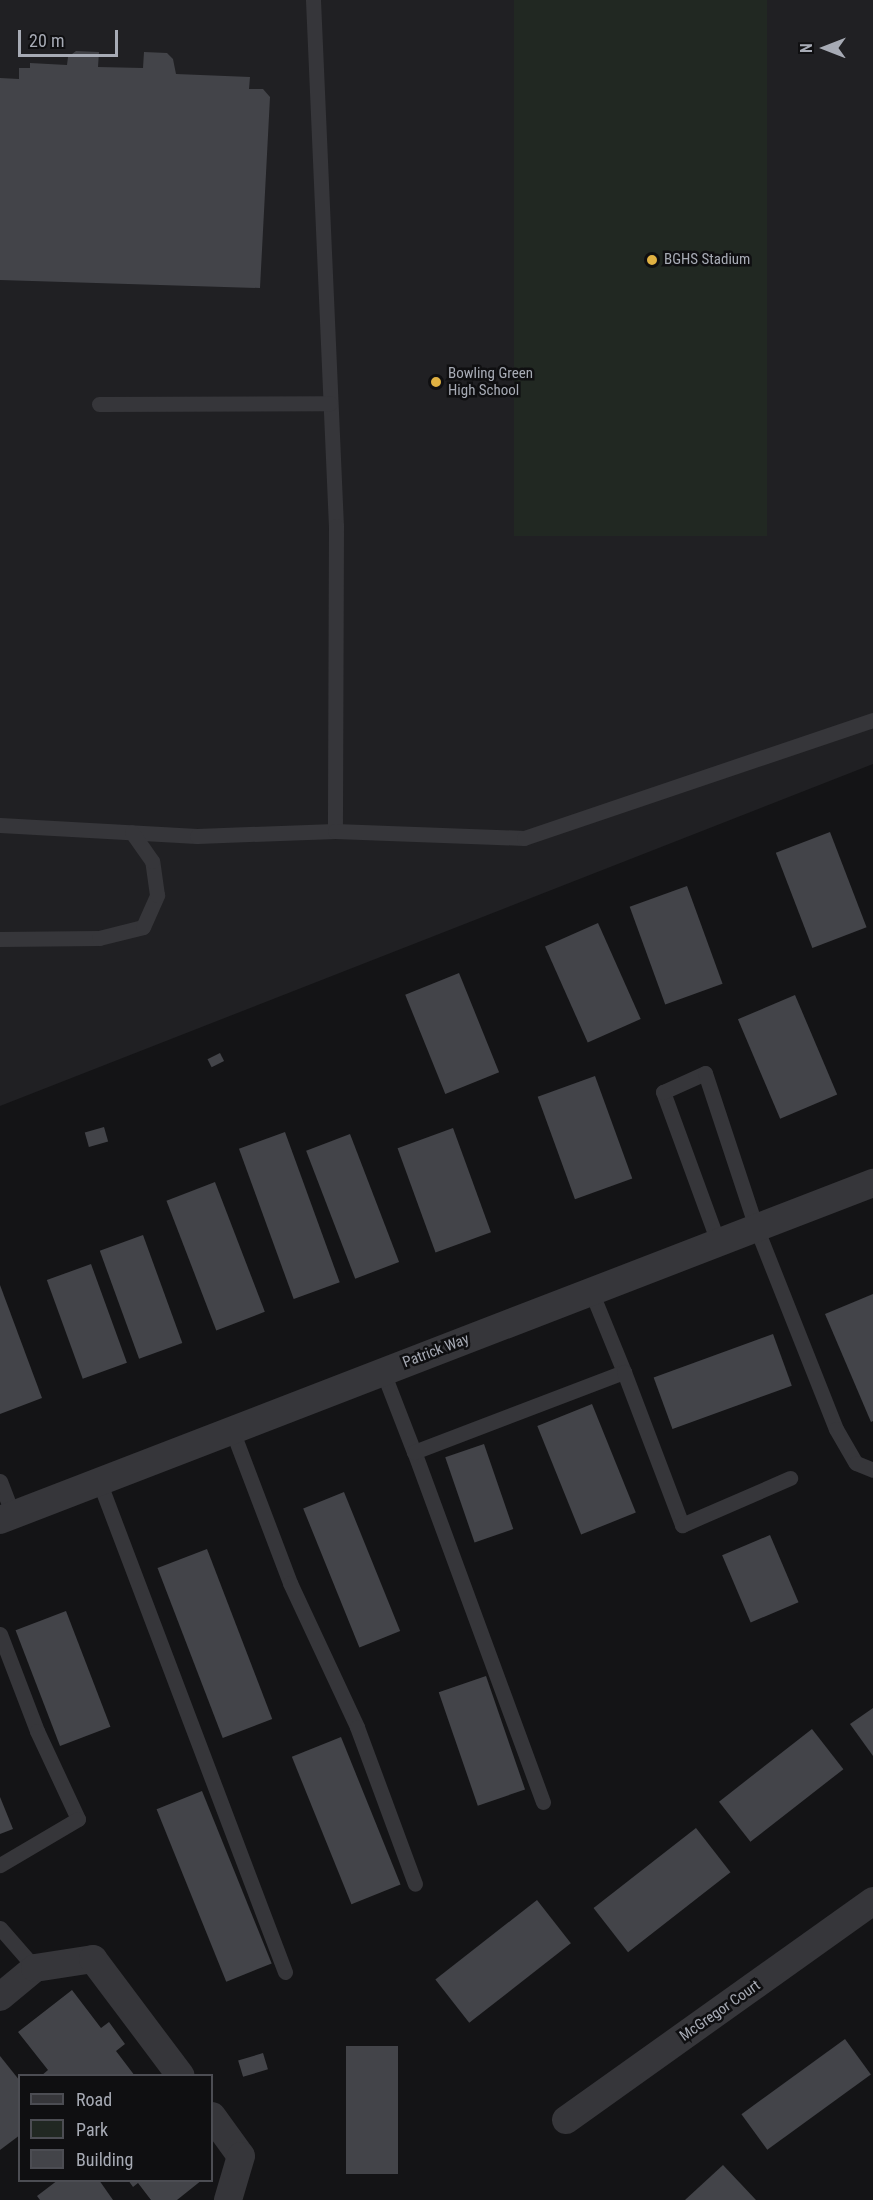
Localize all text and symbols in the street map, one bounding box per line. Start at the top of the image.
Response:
scale bar [21,18,122,56]
north arrow [795,18,855,78]
text: 20 m [29,30,64,51]
text: N [797,43,816,53]
place label: BGHS Stadium [664,251,750,269]
marker: BGHS Stadium [645,253,659,267]
place label: Bowling Green High School [448,364,533,399]
marker: Bowling Green High School [429,375,443,389]
street label: Patrick Way [400,1330,472,1372]
street label: McGregor Court [676,1977,764,2045]
legend [18,2074,213,2182]
text: Road [76,2089,112,2110]
text: Park [76,2119,108,2140]
text: Building [76,2149,133,2170]

